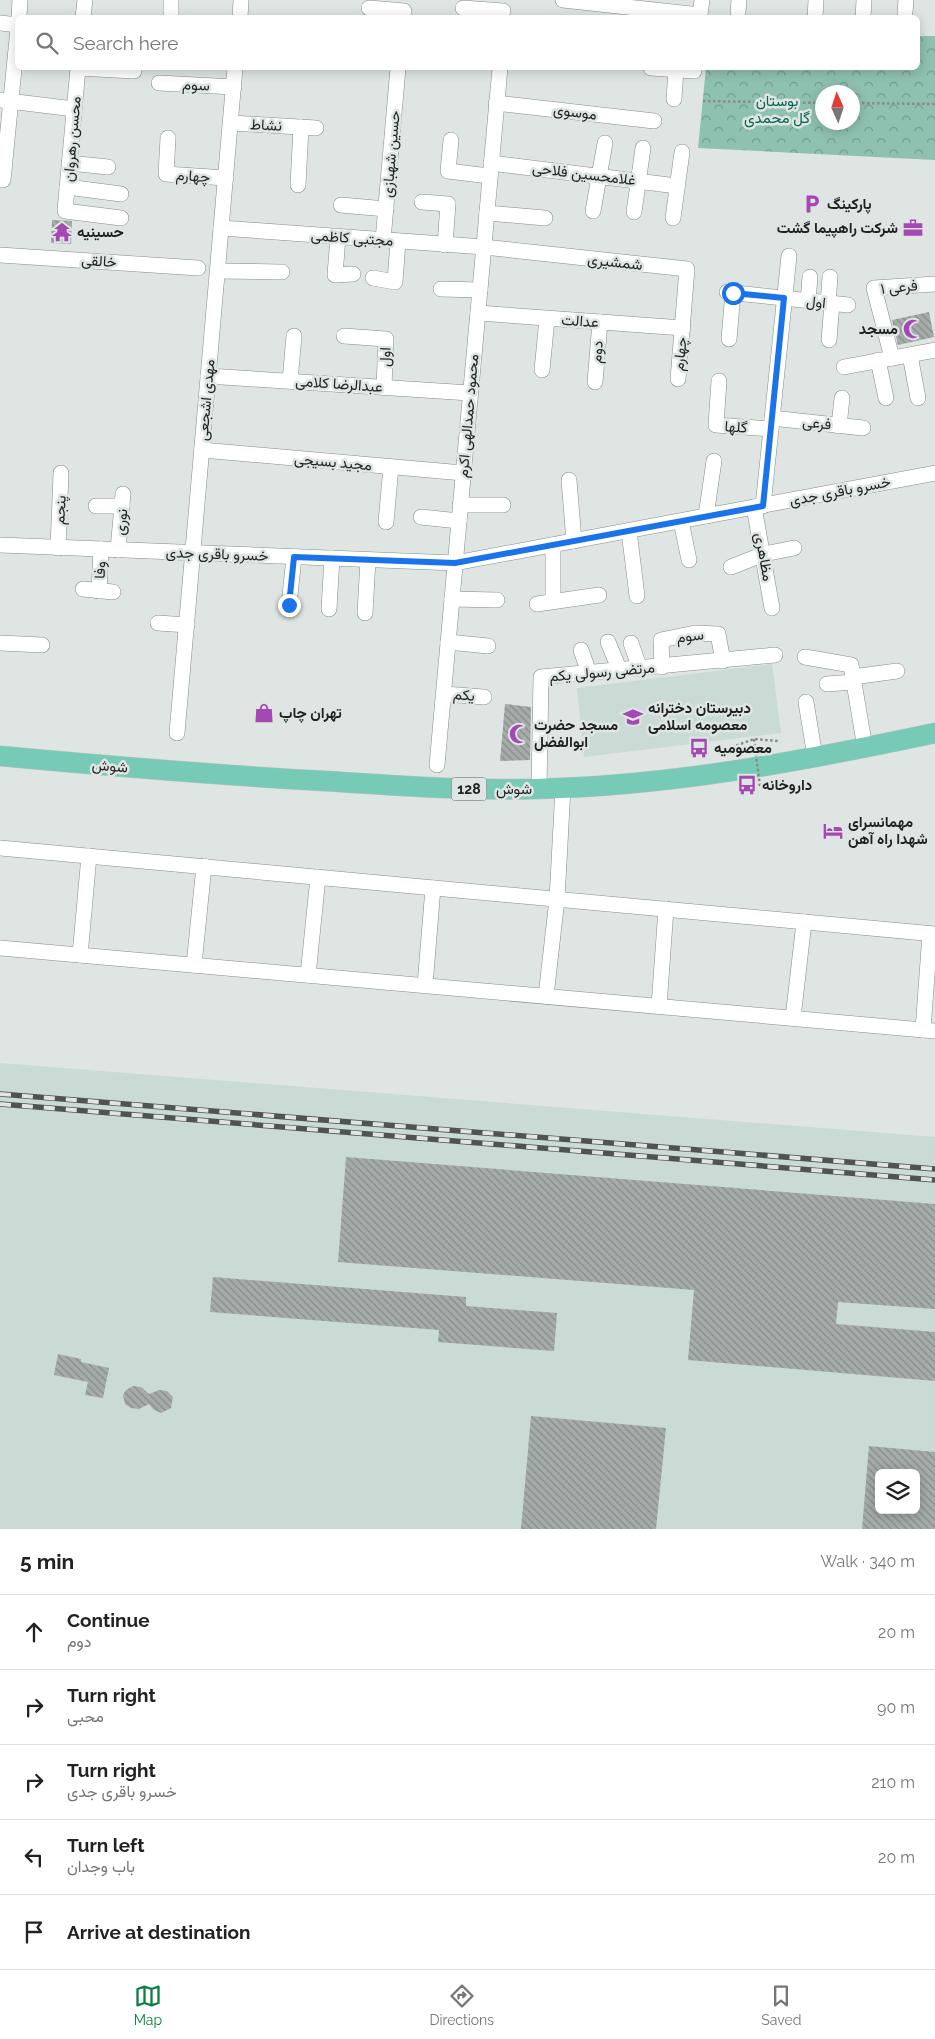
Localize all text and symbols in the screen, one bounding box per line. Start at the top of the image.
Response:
search box [15,15,920,70]
icon: search [33,29,61,57]
text: Search here [73,32,179,54]
street label: سوم [182,75,210,96]
north arrow [815,85,860,130]
park label: بوستان گل محمدی [744,92,810,128]
street label: محسن رهروان [59,95,86,183]
street label: موسوی [552,100,598,125]
street label: حسین شهبازی [378,110,405,198]
street label: نشاط [250,115,282,135]
street label: غلامحسین فلاحی [531,159,637,190]
street label: چهارم [175,166,211,187]
parking icon: پارکینگ [801,193,823,215]
place label: پارکینگ [827,195,872,214]
office icon: شركت راهپيما گشت [902,217,924,239]
place label: شركت راهپيما گشت [777,219,898,238]
temple icon: حسینیه [51,221,73,243]
place label: حسینیه [77,223,124,241]
street label: مجتبی کاظمی [310,226,394,251]
street label: شمشیری [586,250,644,275]
street label: خالقی [81,251,117,272]
street label: فرعی ۱ [880,276,919,299]
route start [722,282,745,305]
street label: اول [805,292,827,312]
street label: عدالت [561,311,600,331]
mosque icon: مسجد [902,318,924,340]
place label: مسجد [859,320,898,338]
street label: چهارم [669,336,692,372]
street label: دوم [587,340,608,364]
street label: اول [376,347,394,367]
street label: محمود حمدالهی اکرم [454,353,483,479]
street label: مهدی اشجعی [193,359,220,442]
street label: عبدالرضا کلامی [295,372,383,397]
street label: فرعی [802,413,833,434]
street label: گلها [724,417,748,437]
street label: مجید بسیجی [293,450,373,475]
street label: خسرو باقری جدی [788,472,892,511]
street label: پنجم [50,495,71,525]
street label: نوری [111,508,132,536]
street label: مظاهری [750,531,777,583]
street label: خسرو باقری جدی [165,543,269,566]
street label: وفا [91,561,109,579]
route end [278,594,301,617]
street label: سوم [675,625,705,648]
street label: مرتضی رسولی یکم [548,658,656,687]
street label: یکم [452,685,476,706]
place label: دبیرستان دخترانه معصومه اسلامی [648,699,751,734]
shop icon: تهران چاپ [253,702,275,724]
place label: تهران چاپ [279,704,342,723]
school or university icon: دبیرستان دخترانه معصومه اسلامی [622,706,644,728]
place label: مسجد حضرت ابوالفضل [534,716,618,751]
mosque icon: مسجد حضرت ابوالفضل [508,723,530,745]
bus stop icon: معصومیه [688,737,710,759]
place label: معصومیه [714,739,772,757]
street label: شوش [91,755,129,778]
bus stop icon: داروخانه [736,774,758,796]
place label: داروخانه [762,776,812,794]
road number: 128 [452,778,486,801]
street label: شوش [496,780,532,799]
place label: مهمانسرای شهدا راه آهن [848,813,928,848]
hotel icon: مهمانسرای شهدا راه آهن [822,820,844,842]
map controls [875,1469,920,1514]
button: layers [875,1469,920,1514]
text: 5 min [20,1549,74,1574]
text: Walk · 340 m [821,1552,915,1571]
text: Continue [67,1609,150,1631]
icon: ahead [20,1618,48,1646]
text: 20 m [878,1623,915,1642]
text: دوم [67,1632,91,1651]
text: Turn right [67,1684,156,1706]
icon: right [20,1693,48,1721]
text: 90 m [877,1698,915,1717]
text: محبی [67,1707,104,1726]
text: Turn right [67,1759,156,1781]
icon: right [20,1768,48,1796]
text: 210 m [871,1773,915,1792]
text: خسرو باقری جدی [67,1782,177,1801]
text: Turn left [67,1834,144,1856]
icon: left [20,1843,48,1871]
text: 20 m [878,1848,915,1867]
text: باب وجدان [67,1857,135,1876]
icon: arrive [20,1918,48,1946]
text: Arrive at destination [67,1921,251,1943]
tab: Map [134,1982,162,2028]
tab: Directions [429,1982,494,2028]
tab: Saved [761,1982,801,2028]

